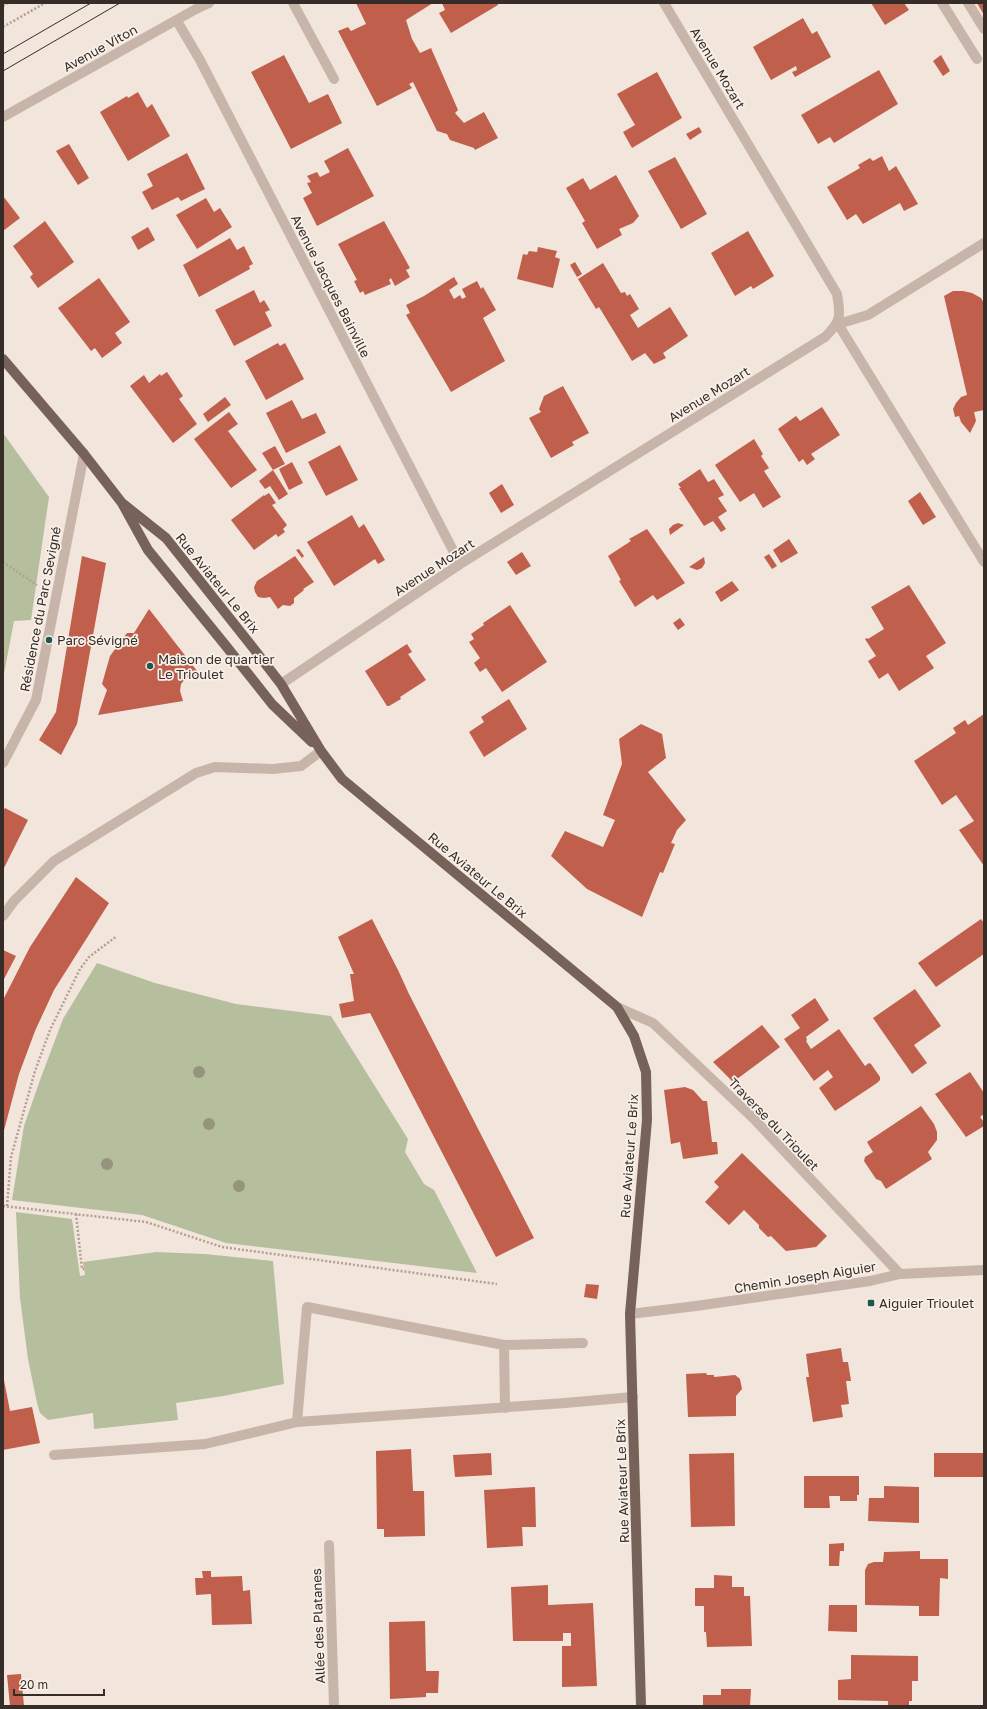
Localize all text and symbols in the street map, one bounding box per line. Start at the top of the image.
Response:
street label: Avenue Viton [60,21,140,75]
street label: Avenue Mozart [687,24,749,112]
street label: Avenue Jacques Bainville [288,212,374,360]
street label: Avenue Mozart [665,363,753,425]
street label: Résidence du Parc Sevigné [16,525,64,693]
street label: Rue Aviateur Le Brix [173,530,263,636]
street label: Avenue Mozart [391,535,477,599]
place label: Parc Sévigné [57,632,138,648]
marker: Parc Sévigné [44,635,54,645]
place label: Maison de quartier Le Trioulet [158,651,275,682]
marker: Maison de quartier Le Trioulet [145,661,155,671]
street label: Rue Aviateur Le Brix [425,829,531,921]
street label: Traverse du Trioulet [725,1074,823,1174]
street label: Rue Aviateur Le Brix [617,1093,641,1219]
street label: Chemin Joseph Aiguier [733,1258,877,1296]
place label: Aiguier Trioulet [879,1295,974,1311]
marker: Aiguier Trioulet [866,1298,876,1308]
street label: Rue Aviateur Le Brix [612,1418,632,1544]
street label: Allée des Platanes [308,1568,328,1684]
scale bar [14,1671,104,1697]
text: 20 m [20,1677,48,1692]

